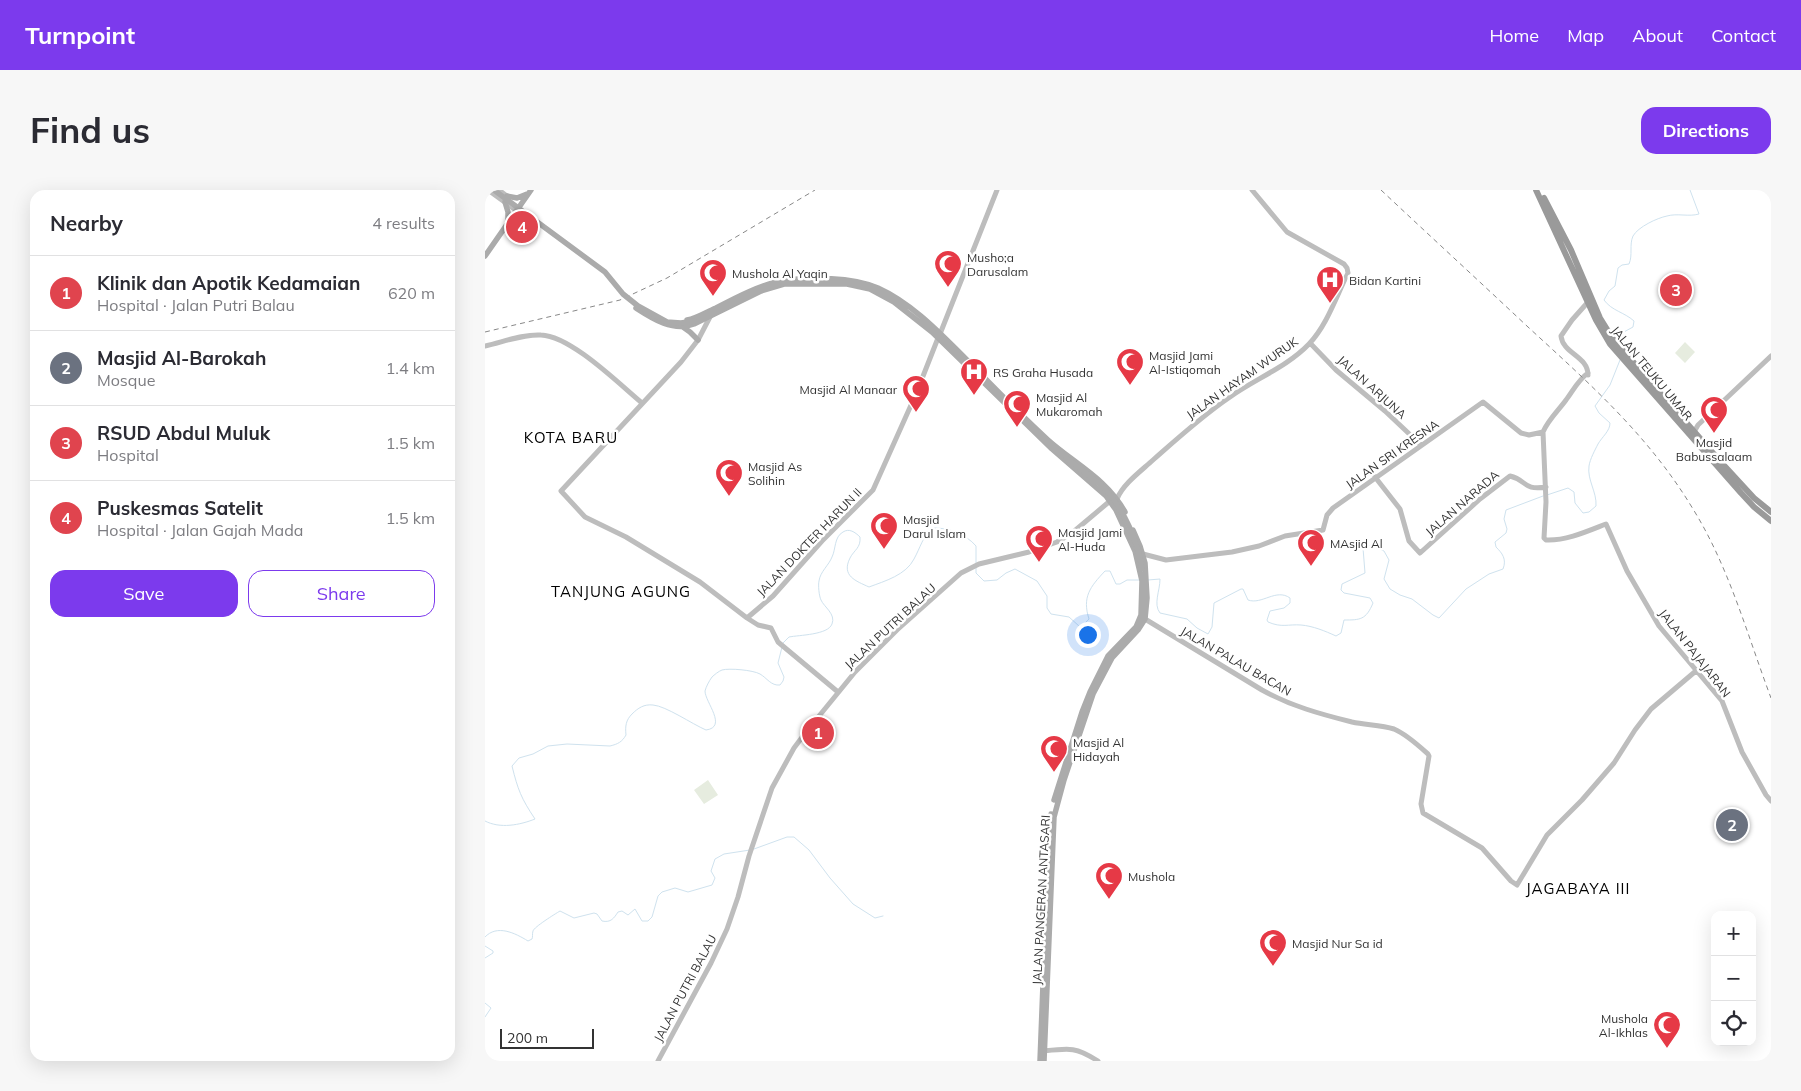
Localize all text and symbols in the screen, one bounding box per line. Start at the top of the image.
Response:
text: Turnpoint [25,20,135,50]
text: Home [1489,24,1539,47]
text: Map [1567,24,1604,47]
text: About [1632,24,1683,47]
text: Contact [1711,24,1776,47]
button: Directions [1641,107,1771,154]
text: Find us [30,108,150,152]
pin: 4 [506,208,538,246]
text: Nearby [50,210,123,236]
text: 4 results [372,213,435,233]
mosque icon: Musho;a Darusalam [933,249,963,288]
place label: Musho;a Darusalam [967,250,1028,279]
mosque icon: Mushola Al Yaqin [698,258,728,297]
hospital icon: Bidan Kartini [1315,265,1345,304]
place label: Mushola Al Yaqin [732,266,828,281]
text: Klinik dan Apotik Kedamaian [97,271,360,295]
pin: 3 [1660,271,1692,309]
place label: Bidan Kartini [1349,273,1421,288]
text: 1 [61,283,71,303]
text: 620 m [388,283,435,303]
text: Hospital · Jalan Putri Balau [97,295,295,315]
street label: JALAN TEUKU UMAR [1608,323,1696,423]
street label: JALAN HAYAM WURUK [1183,334,1301,422]
text: Masjid Al-Barokah [97,346,266,370]
mosque icon: Masjid Jami Al-Istiqomah [1115,347,1145,386]
place label: Masjid Jami Al-Istiqomah [1149,348,1221,377]
street label: JALAN ARJUNA [1334,352,1410,422]
hospital icon: RS Graha Husada [959,357,989,396]
text: 2 [61,358,71,378]
text: 1.4 km [386,358,435,378]
place label: RS Graha Husada [993,365,1093,380]
text: Mosque [97,370,155,390]
mosque icon: Masjid Al Manaar [901,374,931,413]
place label: Masjid Al Manaar [799,382,898,397]
mosque icon: Masjid Al Mukaromah [1002,389,1032,428]
place label: Masjid Al Mukaromah [1036,390,1102,419]
mosque icon: Masjid Babussalaam [1699,395,1729,434]
street label: JALAN SRI KRESNA [1343,416,1442,492]
text: RSUD Abdul Muluk [97,421,270,445]
district label: KOTA BARU [524,428,618,447]
text: 3 [61,433,71,453]
text: 1.5 km [386,433,435,453]
place label: Masjid Babussalaam [1676,435,1752,464]
text: Hospital [97,445,159,465]
mosque icon: Masjid As Solihin [714,458,744,497]
place label: Masjid As Solihin [748,459,802,488]
street label: JALAN NARADA [1422,467,1502,539]
street label: JALAN DOKTER HARUN II [753,485,865,599]
text: Puskesmas Satelit [97,496,263,520]
text: 4 [61,508,71,528]
text: 1.5 km [386,508,435,528]
mosque icon: Masjid Darul Islam [869,511,899,550]
place label: Masjid Darul Islam [903,512,966,541]
text: Hospital · Jalan Gajah Mada [97,520,303,540]
mosque icon: Masjid Jami Al-Huda [1024,524,1054,563]
place label: Masjid Jami Al-Huda [1058,525,1122,554]
mosque icon: MAsjid Al [1296,528,1326,567]
place label: MAsjid Al [1330,536,1383,551]
button: Save [50,570,238,617]
button: Share [248,570,435,617]
street label: JALAN PUTRI BALAU [841,580,939,672]
district label: TANJUNG AGUNG [551,582,691,601]
street label: JALAN PAJAJARAN [1656,606,1734,700]
your location [1075,622,1101,648]
street label: JALAN PALAU BACAN [1178,623,1294,699]
pin: 1 [802,714,834,752]
mosque icon: Masjid Al Hidayah [1039,734,1069,773]
place label: Masjid Al Hidayah [1073,735,1124,764]
pin: 2 [1716,806,1748,844]
street label: JALAN PANGERAN ANTASARI [1029,815,1053,985]
mosque icon: Mushola [1094,861,1124,900]
place label: Mushola [1128,869,1175,884]
district label: JAGABAYA III [1526,879,1630,898]
map controls [1711,911,1756,1046]
button: + [1711,911,1756,956]
mosque icon: Masjid Nur Sa id [1258,928,1288,967]
street label: JALAN PUTRI BALAU [650,932,720,1044]
place label: Masjid Nur Sa id [1292,936,1383,951]
button: − [1711,956,1756,1001]
button: locate [1711,1001,1756,1046]
mosque icon: Mushola Al-Ikhlas [1652,1010,1682,1049]
place label: Mushola Al-Ikhlas [1599,1011,1648,1040]
scale bar [500,1026,594,1049]
text: 200 m [507,1029,548,1047]

